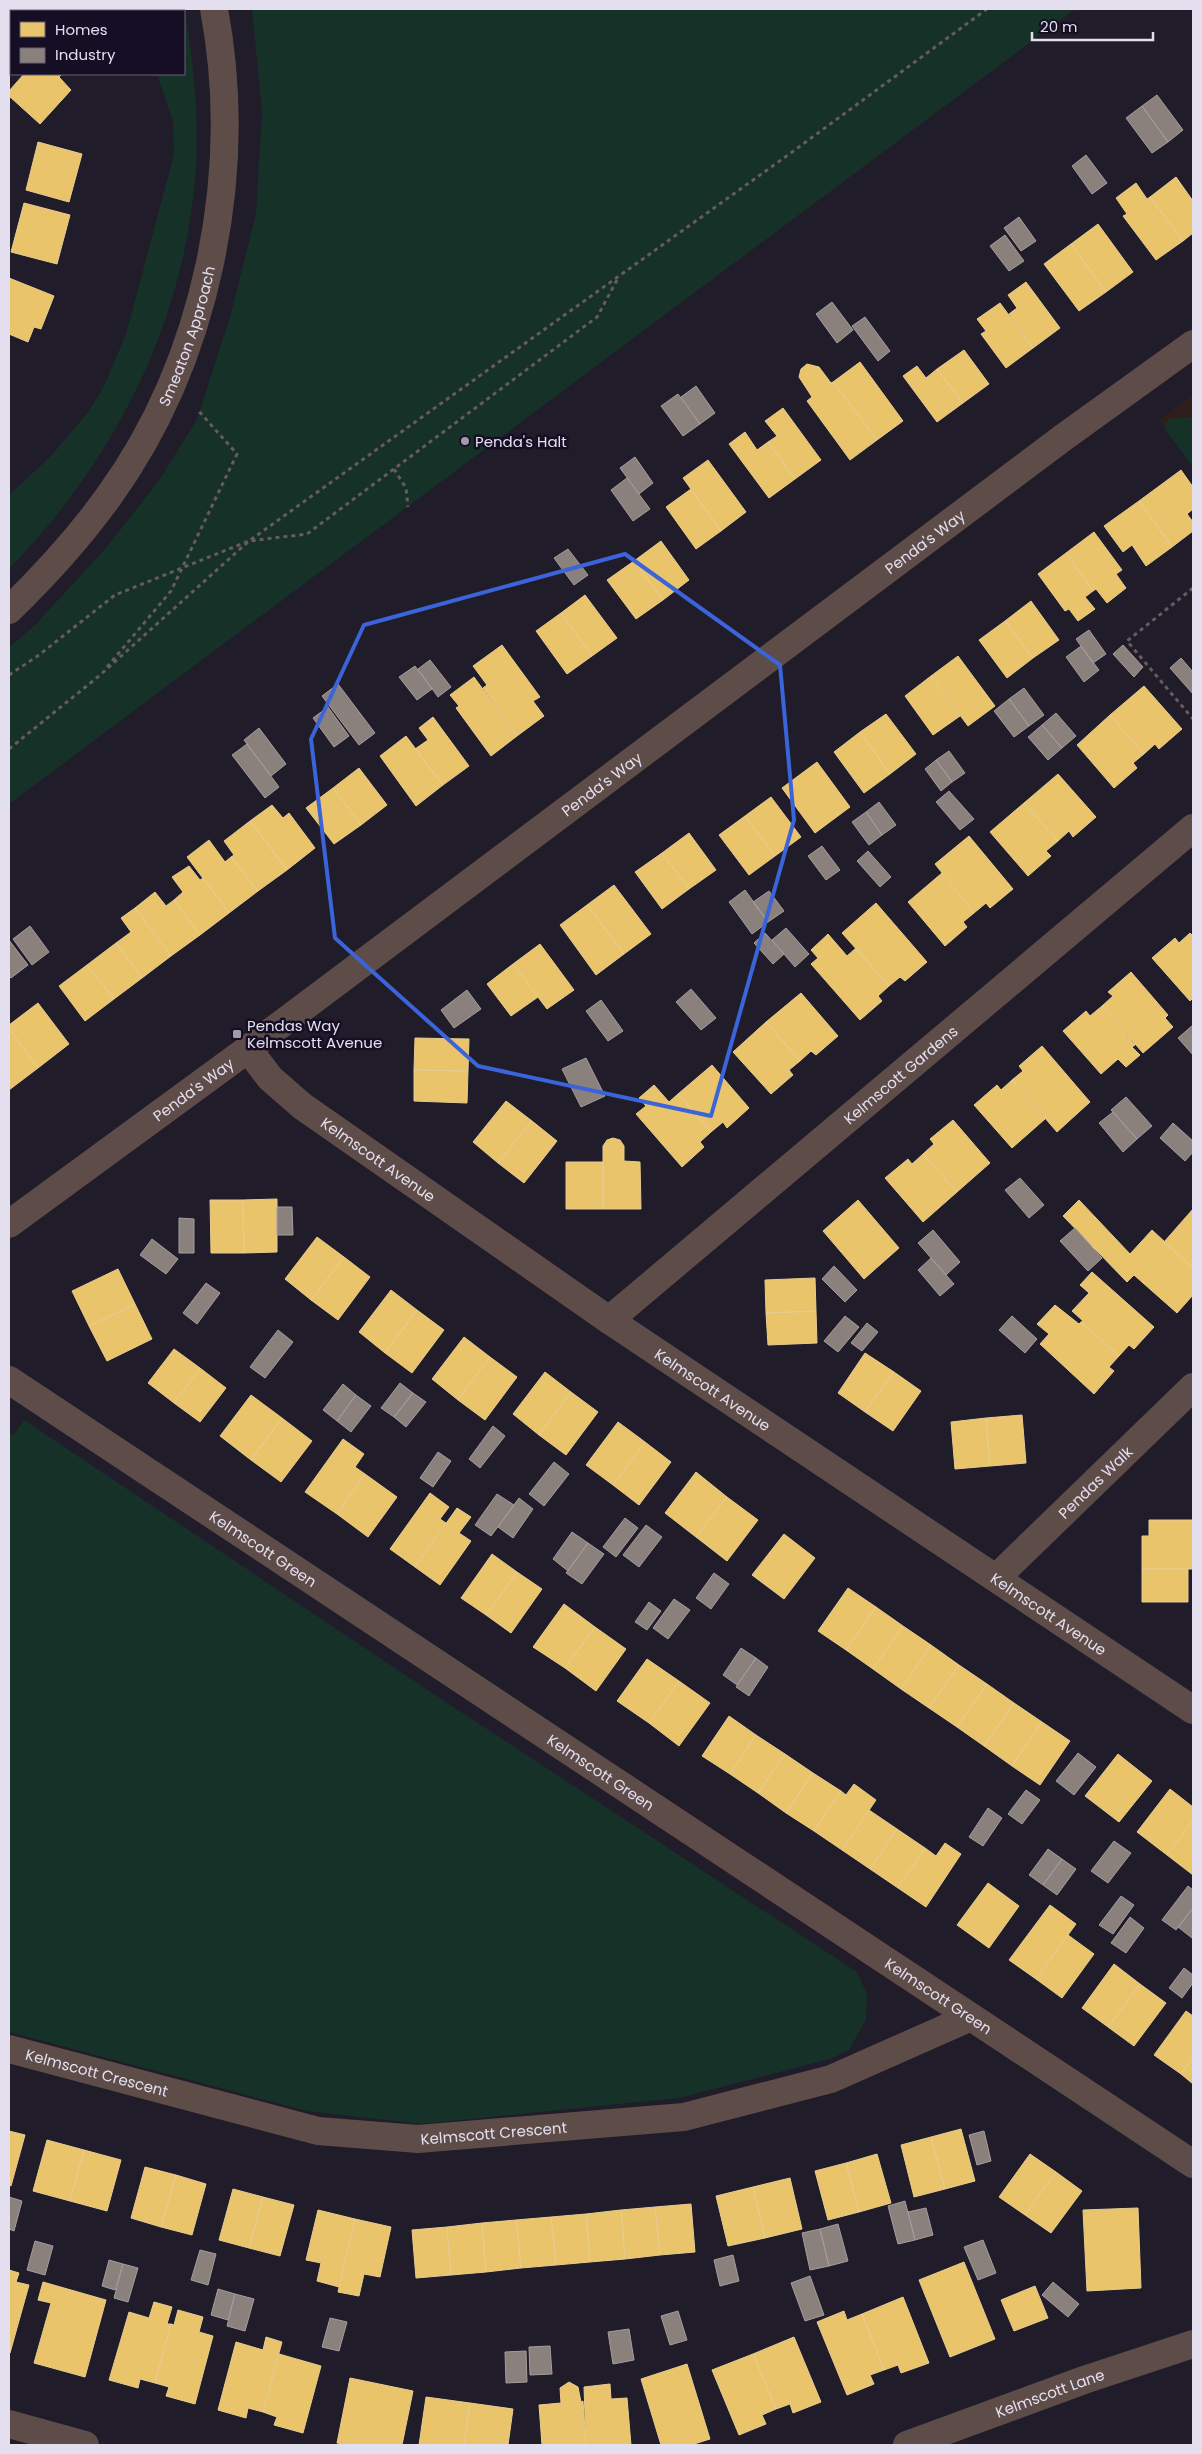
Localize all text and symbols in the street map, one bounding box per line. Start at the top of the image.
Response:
legend [10,10,185,75]
scale bar [1032,10,1153,42]
text: 20 m [1040,16,1078,37]
text: Homes [55,19,108,40]
text: Industry [55,44,116,65]
street label: Smeaton Approach [153,264,220,409]
place label: Penda's Halt [475,431,567,452]
marker: Penda's Halt [459,435,471,447]
street label: Penda's Way [880,504,970,579]
street label: Penda's Way [557,747,646,821]
place label: Pendas Way Kelmscott Avenue [247,1015,382,1053]
street label: Kelmscott Gardens [839,1020,962,1129]
marker: Pendas Way Kelmscott Avenue [231,1028,243,1040]
street label: Penda's Way [148,1052,238,1126]
street label: Kelmscott Avenue [317,1112,440,1207]
street label: Kelmscott Avenue [651,1343,775,1436]
street label: Pendas Walk [1053,1441,1137,1523]
street label: Kelmscott Green [206,1505,321,1592]
street label: Kelmscott Avenue [987,1567,1111,1660]
street label: Kelmscott Green [543,1729,659,1815]
street label: Kelmscott Green [881,1952,996,2039]
street label: Kelmscott Crescent [23,2043,171,2101]
street label: Kelmscott Crescent [420,2116,568,2149]
street label: Kelmscott Lane [992,2364,1107,2422]

